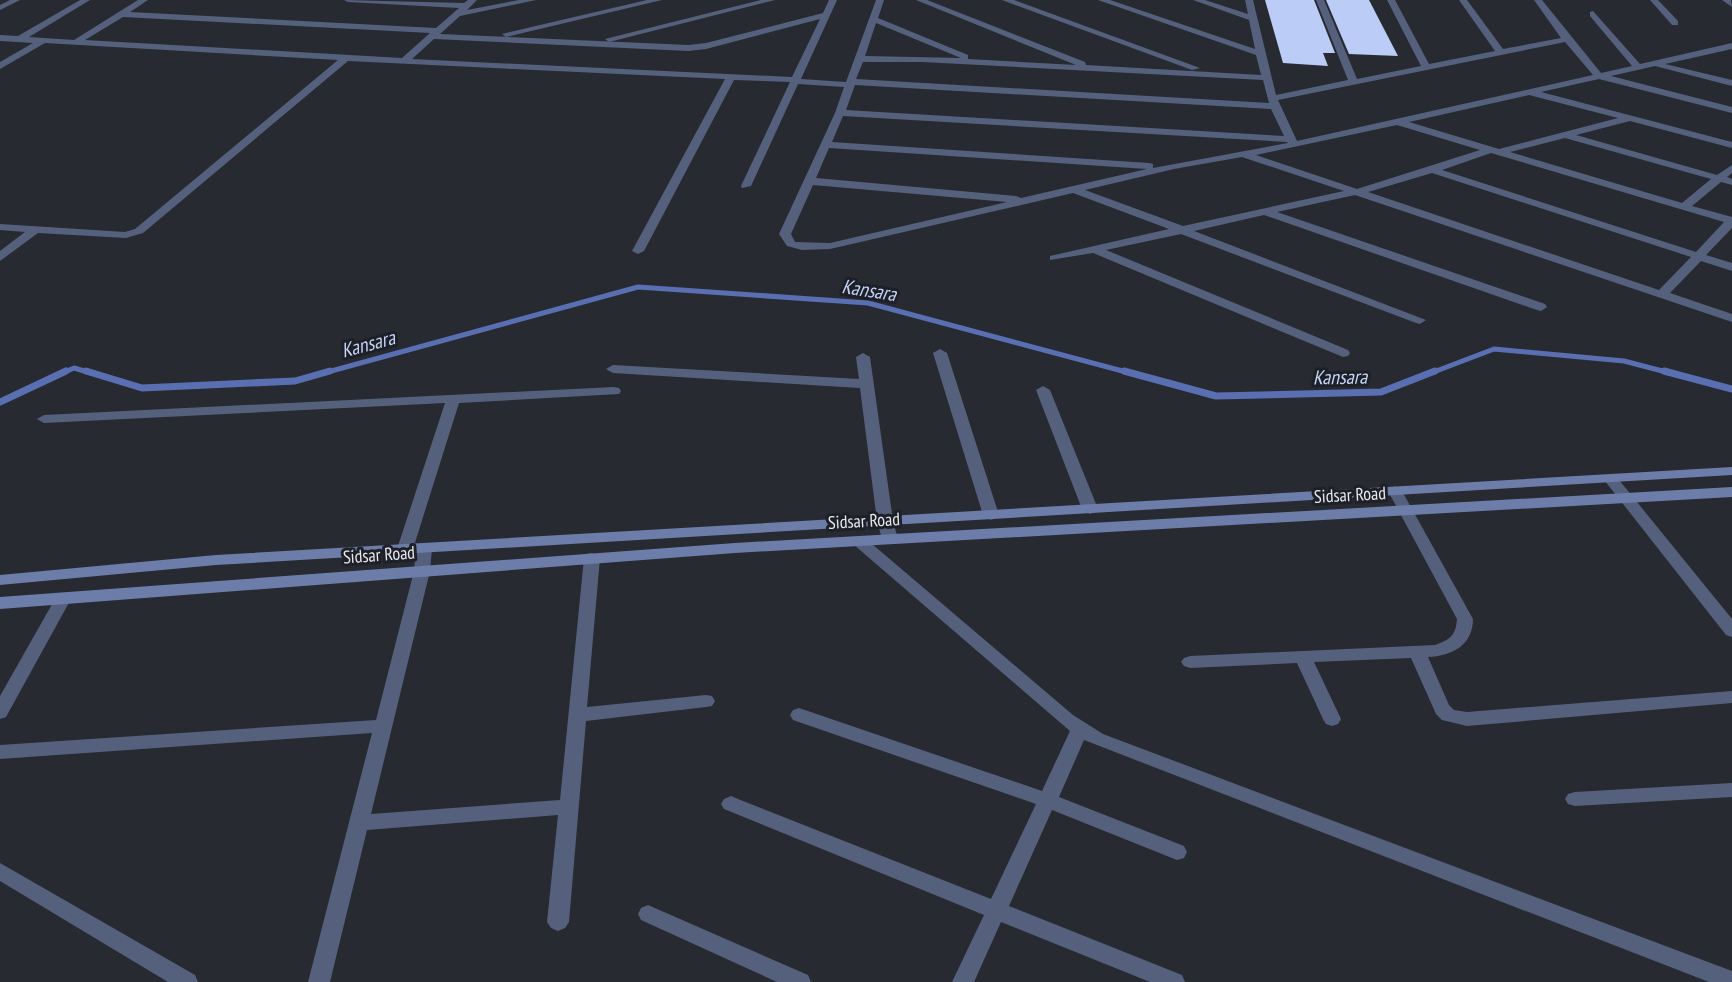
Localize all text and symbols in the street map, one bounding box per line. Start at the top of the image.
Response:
water label: Kansara [840,273,899,307]
water label: Kansara [338,324,399,364]
water label: Kansara [1313,364,1368,390]
street label: Sidsar Road [1313,481,1387,508]
street label: Sidsar Road [827,507,901,534]
street label: Sidsar Road [342,541,416,568]

